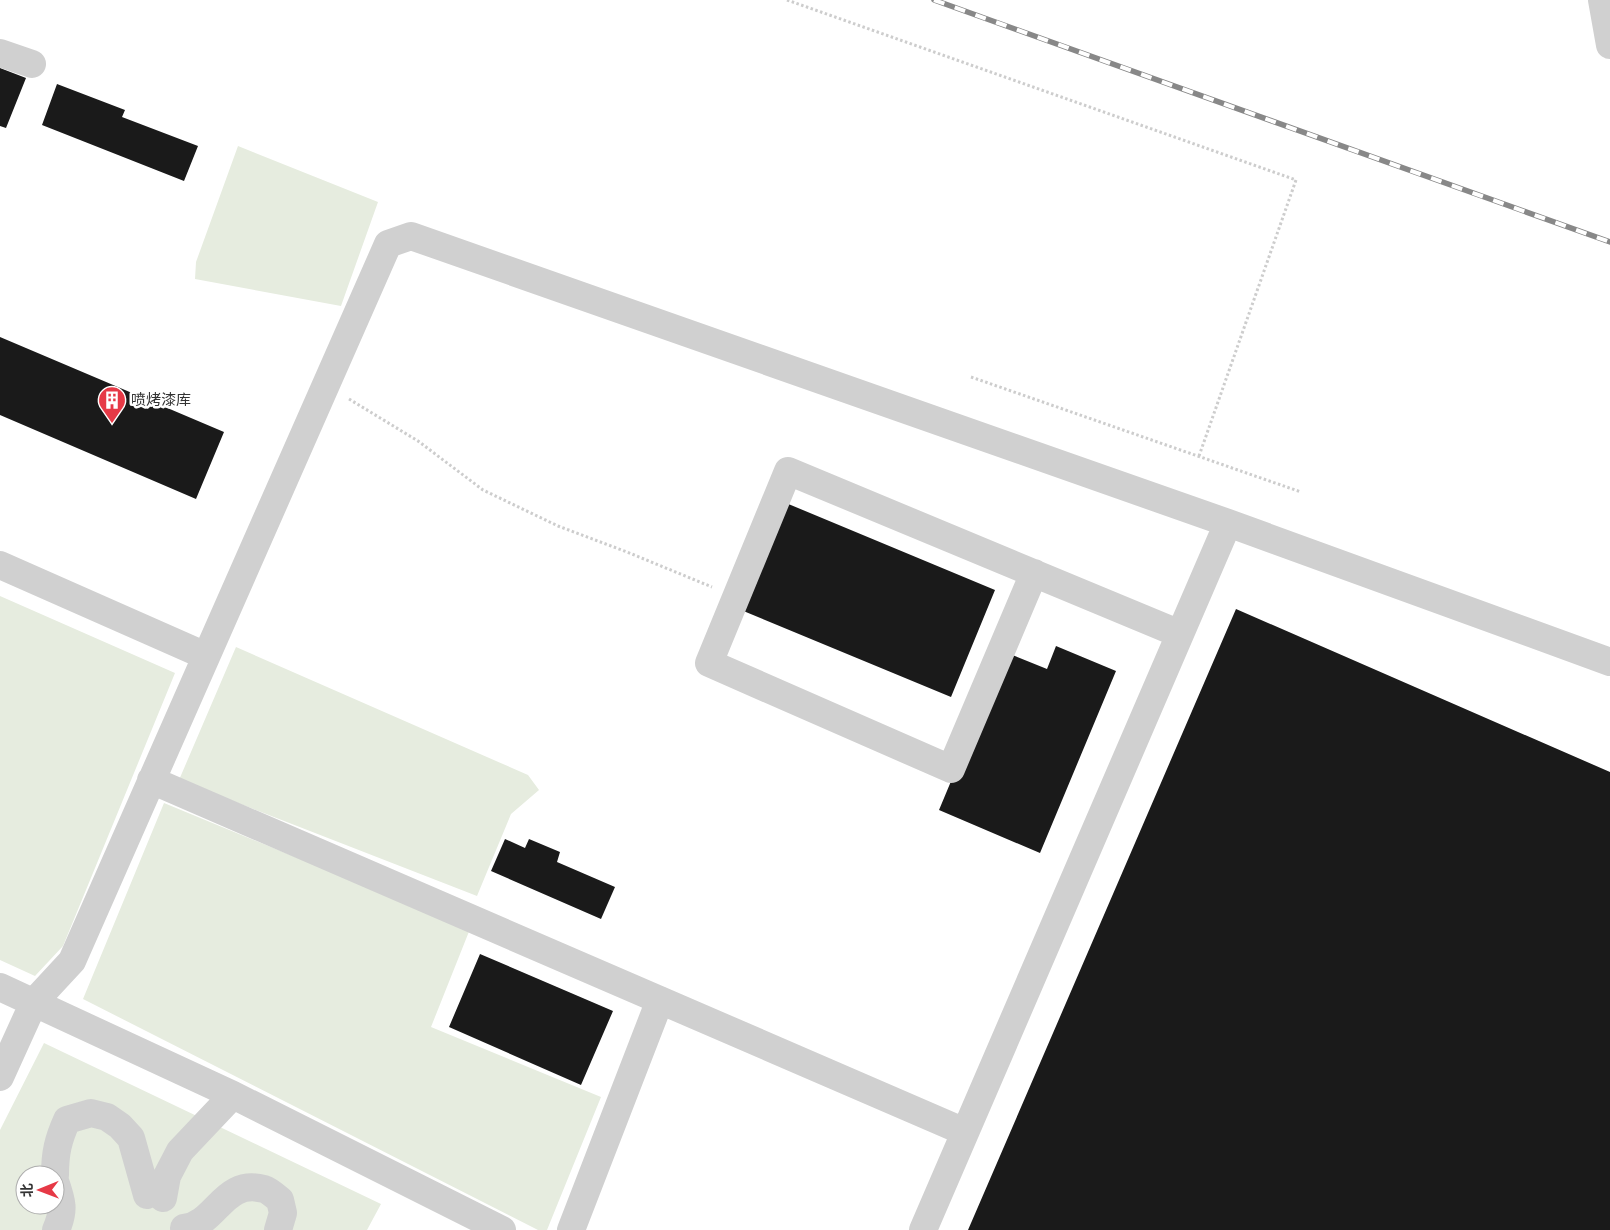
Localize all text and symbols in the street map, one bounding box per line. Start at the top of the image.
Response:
building icon: 喷烤漆库 [97,385,127,424]
place label: 喷烤漆库 [131,390,191,410]
north arrow [15,1165,65,1215]
text: 北 [18,1183,36,1197]

